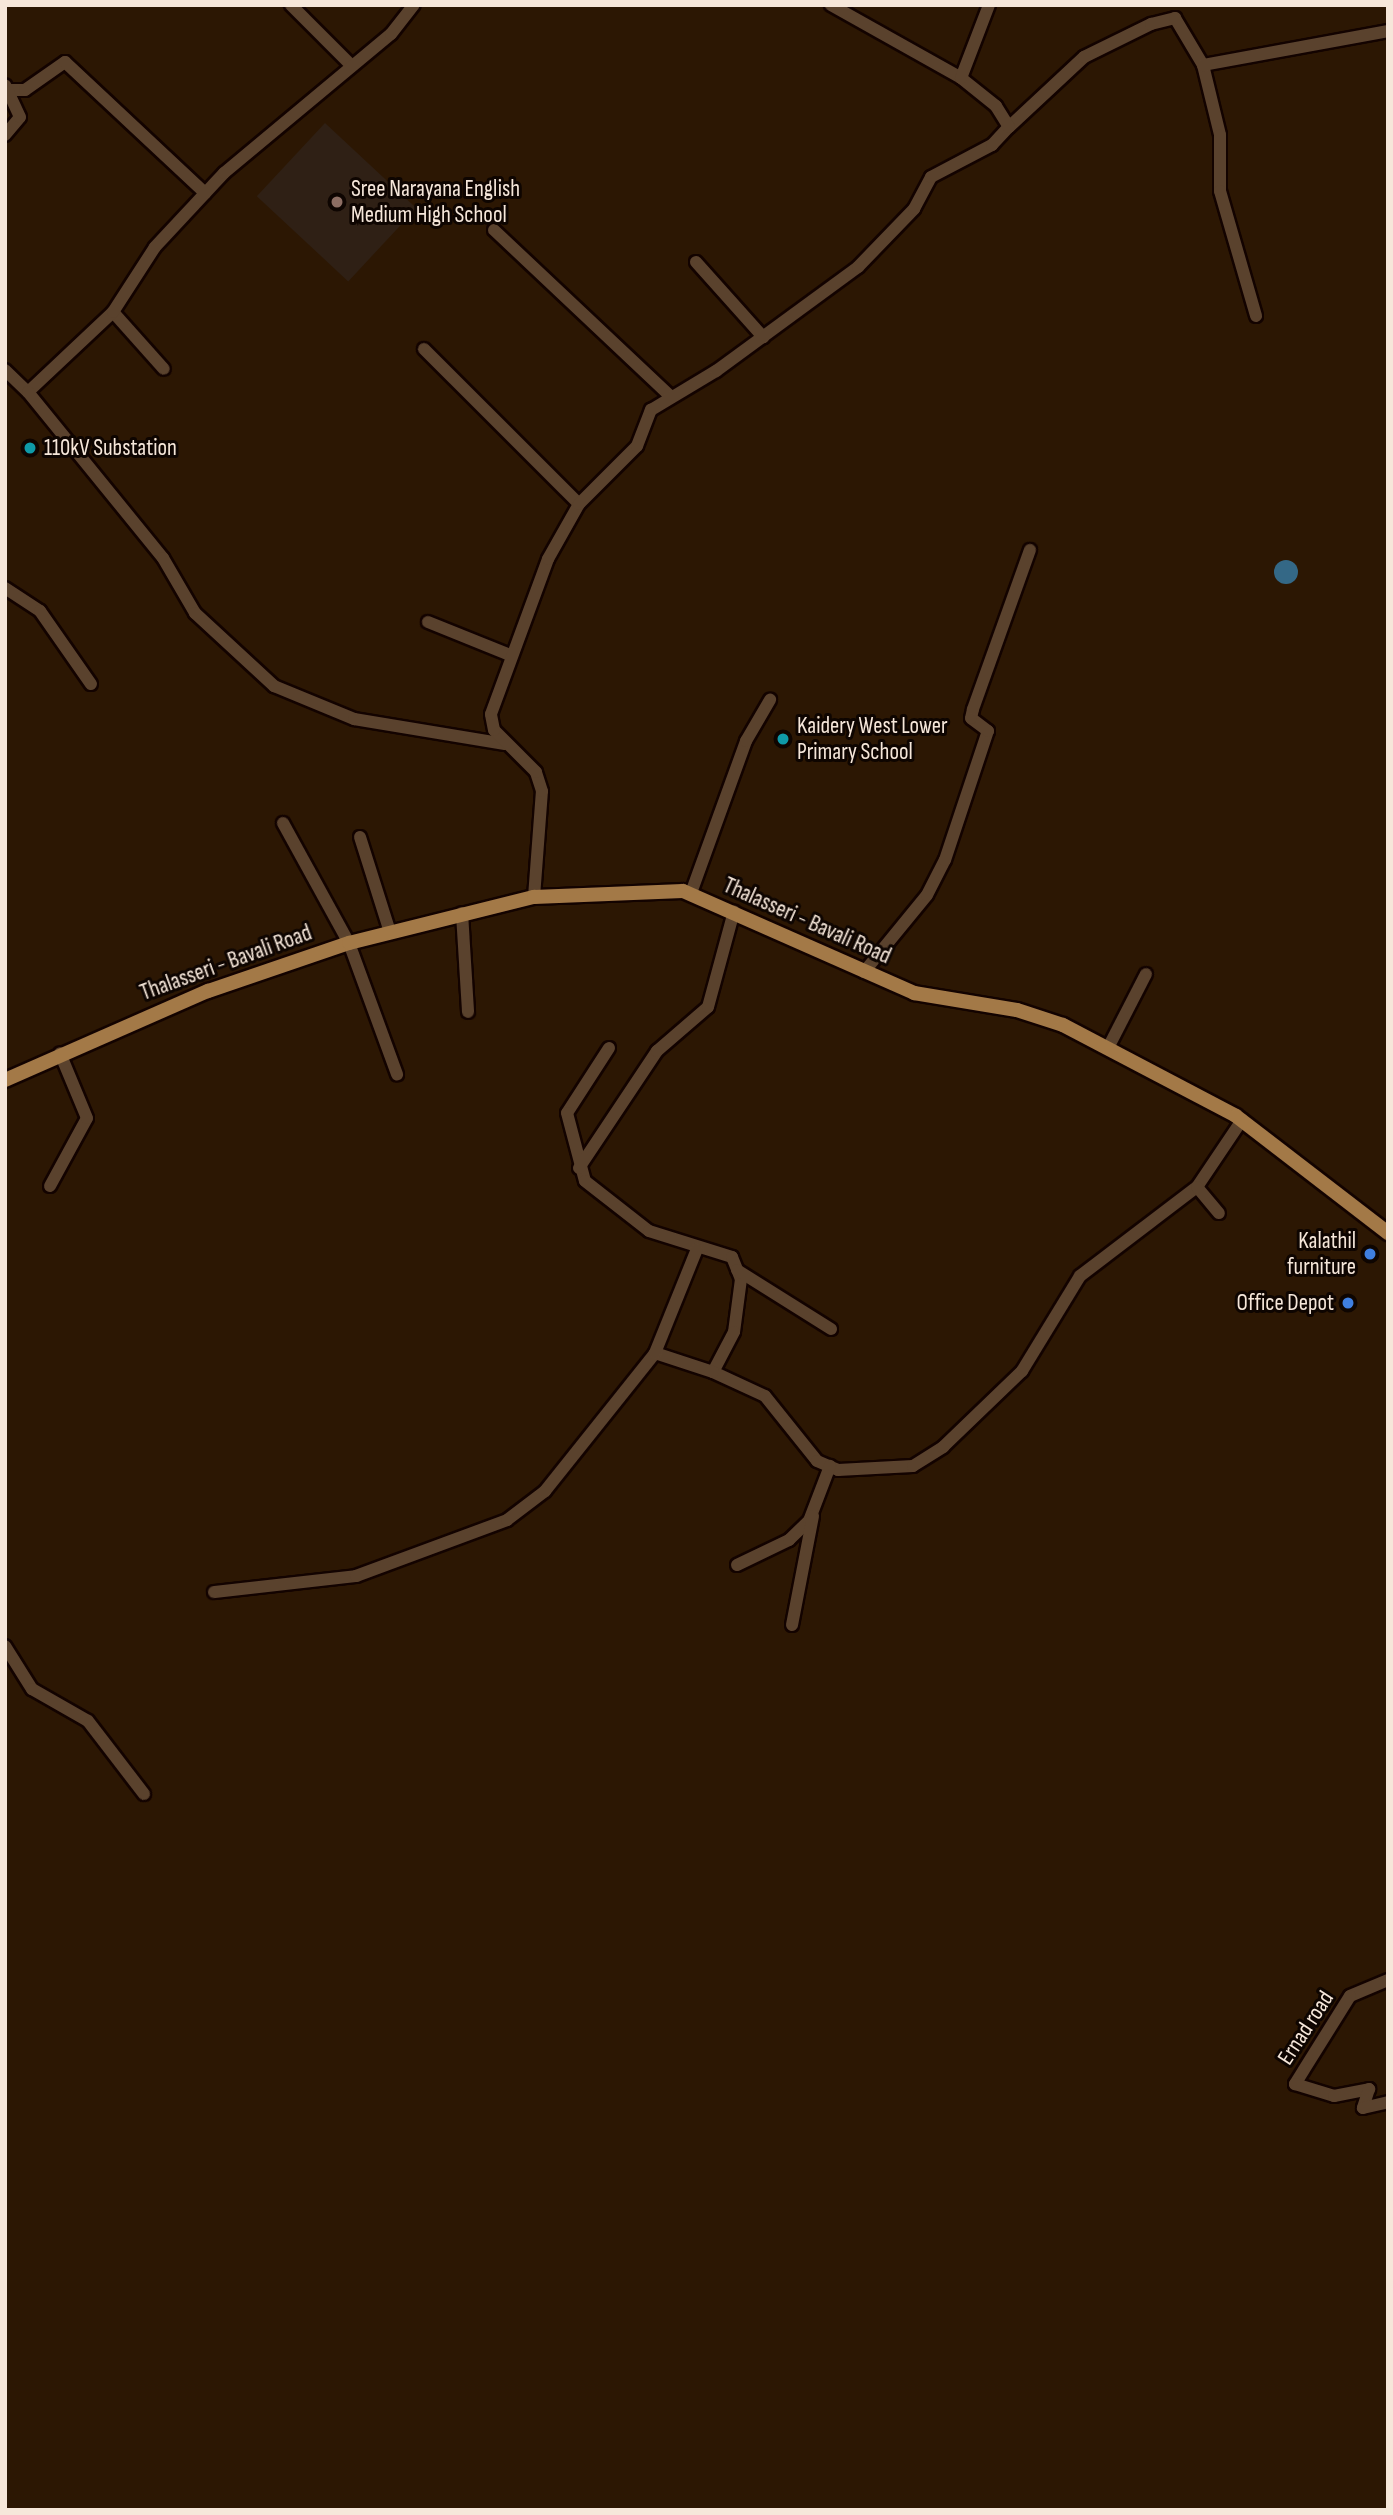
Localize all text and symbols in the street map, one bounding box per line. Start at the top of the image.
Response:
place label: Sree Narayana English Medium High School [351,175,520,229]
marker: Sree Narayana English Medium High School [329,194,345,210]
place label: 110kV Substation [44,434,177,462]
marker: 110kV Substation [22,440,38,456]
place label: Kaidery West Lower Primary School [797,712,948,766]
marker: Kaidery West Lower Primary School [775,731,791,747]
street label: Thalasseri - Bavali Road [719,872,895,970]
street label: Thalasseri - Bavali Road [136,919,316,1007]
place label: Kalathil furniture [1287,1227,1356,1281]
marker: Kalathil furniture [1362,1246,1378,1262]
place label: Office Depot [1237,1289,1334,1317]
marker: Office Depot [1340,1295,1356,1311]
street label: Ernad road [1272,1986,1340,2070]

